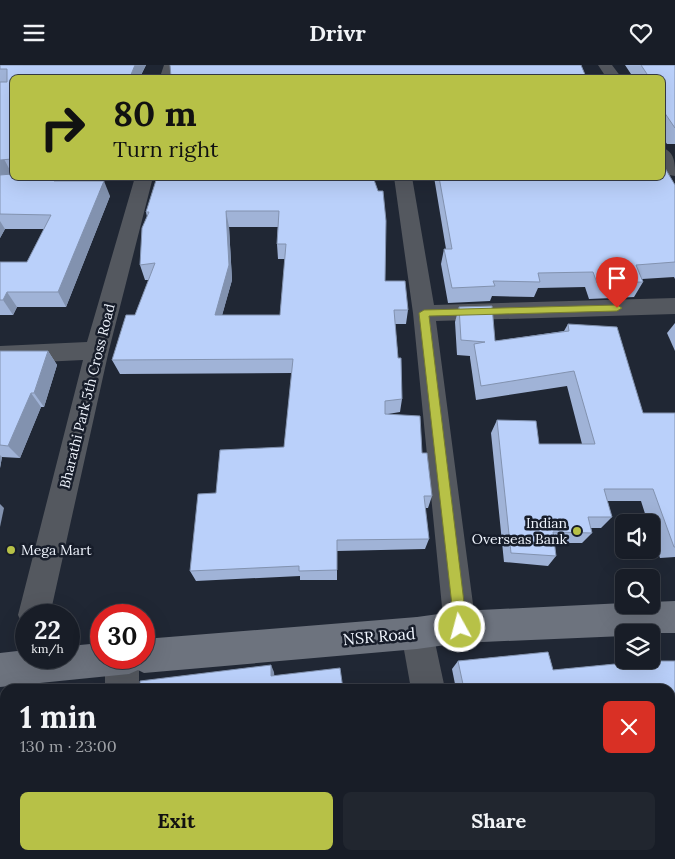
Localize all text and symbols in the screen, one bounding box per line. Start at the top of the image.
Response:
icon: menu [20,19,48,47]
text: Drivr [309,19,366,47]
icon: heart [627,19,655,47]
text: 80 m [113,91,197,136]
icon: right [30,95,95,160]
text: Turn right [113,135,218,163]
pin [596,257,638,308]
icon: arrive [603,264,631,292]
street label: Bharathi Park 5th Cross Road [55,302,119,490]
place label: Indian Overseas Bank [472,514,567,548]
map controls [615,514,660,669]
button: sound [615,514,660,559]
marker: Indian Overseas Bank [571,525,583,537]
place label: Mega Mart [21,541,92,559]
marker: Mega Mart [5,544,17,556]
button: search [615,569,660,614]
position arrow [433,600,485,652]
speed limit sign: 30 [90,604,155,669]
text: 22 [34,614,61,646]
street label: NSR Road [342,623,416,649]
button: layers [615,624,660,669]
text: km/h [31,641,64,656]
text: 1 min [20,698,97,736]
button: close [603,701,655,753]
text: 130 m · 23:00 [20,736,117,756]
button: Exit [20,792,333,850]
button: Share [343,792,655,850]

